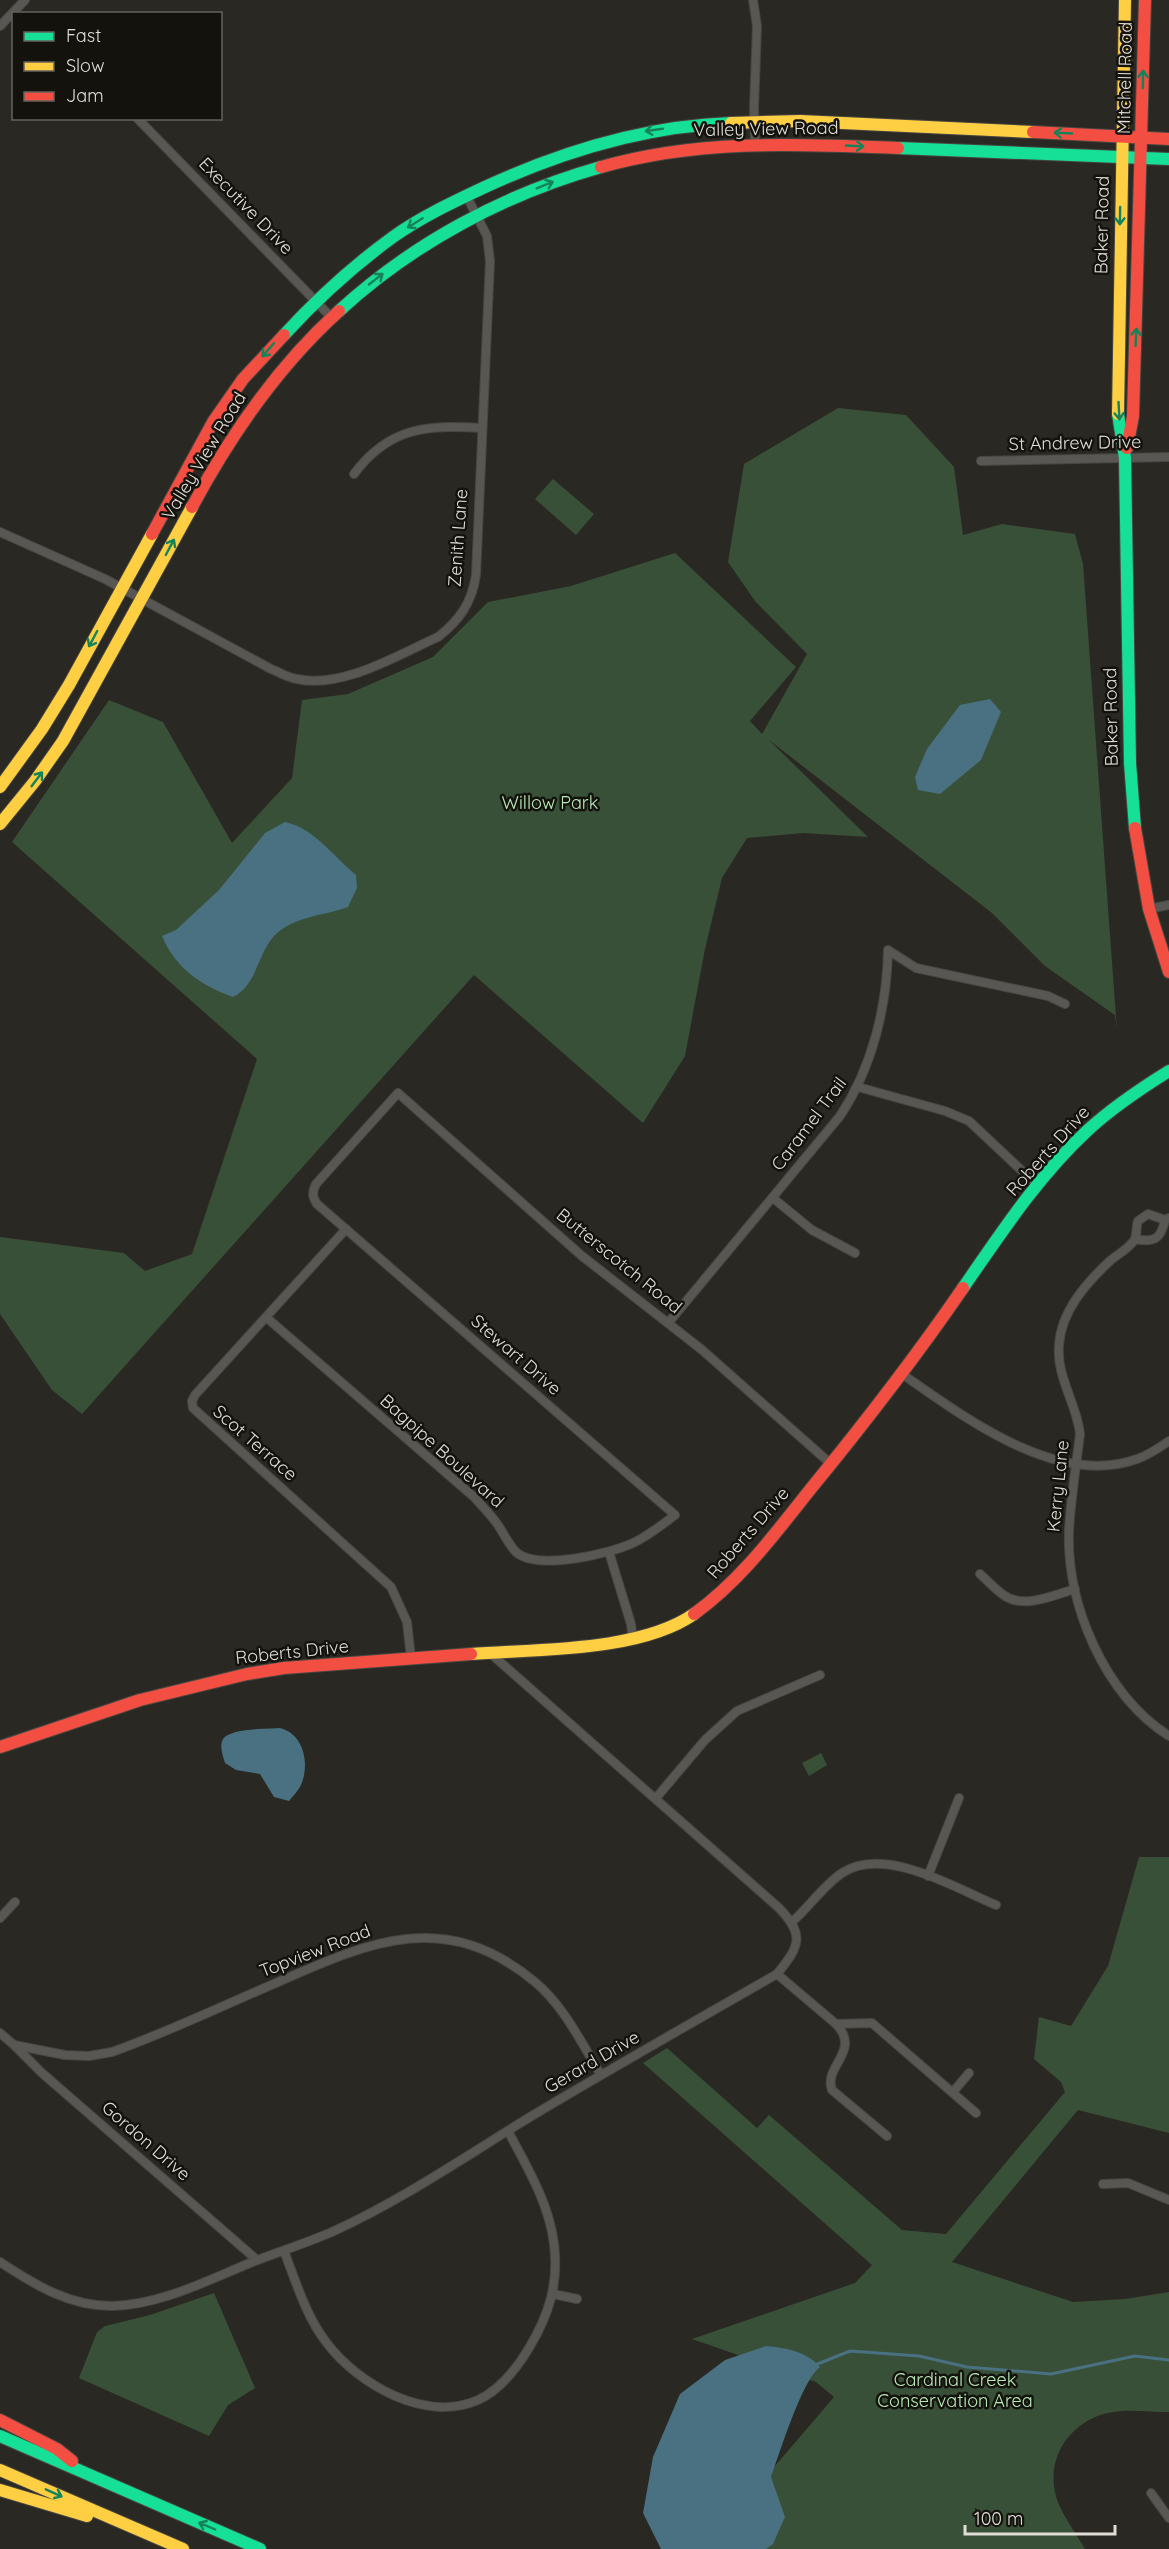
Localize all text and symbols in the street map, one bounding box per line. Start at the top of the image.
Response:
legend [12,12,222,120]
street label: Mitchell Road [1112,22,1137,134]
text: Fast [66,24,101,47]
text: Slow [66,54,104,77]
one-way arrow [1137,70,1149,90]
text: Jam [66,84,104,107]
street label: Valley View Road [693,116,839,141]
one-way arrow [644,125,664,136]
one-way arrow [1053,127,1073,138]
one-way arrow [845,141,865,152]
street label: Executive Drive [194,152,298,259]
street label: Baker Road [1089,176,1114,274]
one-way arrow [536,179,554,190]
one-way arrow [1114,206,1126,226]
one-way arrow [407,218,424,230]
one-way arrow [368,273,384,286]
one-way arrow [1130,328,1141,348]
one-way arrow [261,342,275,357]
street label: Valley View Road [156,388,251,524]
one-way arrow [1113,401,1124,421]
street label: St Andrew Drive [1009,430,1141,455]
street label: Zenith Lane [443,488,472,588]
one-way arrow [165,539,176,557]
one-way arrow [87,630,99,648]
street label: Baker Road [1098,668,1123,766]
one-way arrow [30,771,43,787]
park label: Willow Park [502,791,598,814]
street label: Caramel Trail [766,1072,851,1175]
street label: Roberts Drive [1001,1101,1094,1201]
street label: Butterscotch Road [552,1203,687,1318]
street label: Stewart Drive [466,1309,566,1400]
street label: Bagpipe Boulevard [375,1389,509,1512]
street label: Scot Terrace [208,1400,302,1486]
street label: Kerry Lane [1041,1439,1074,1533]
street label: Roberts Drive [702,1482,794,1583]
street label: Roberts Drive [234,1634,350,1669]
street label: Topview Road [256,1919,374,1982]
street label: Gerard Drive [540,2025,643,2098]
street label: Gordon Drive [97,2096,196,2185]
park label: Cardinal Creek Conservation Area [877,2368,1033,2412]
one-way arrow [44,2488,62,2499]
scale bar [965,2498,1115,2536]
text: 100 m [974,2507,1023,2530]
one-way arrow [198,2520,216,2531]

